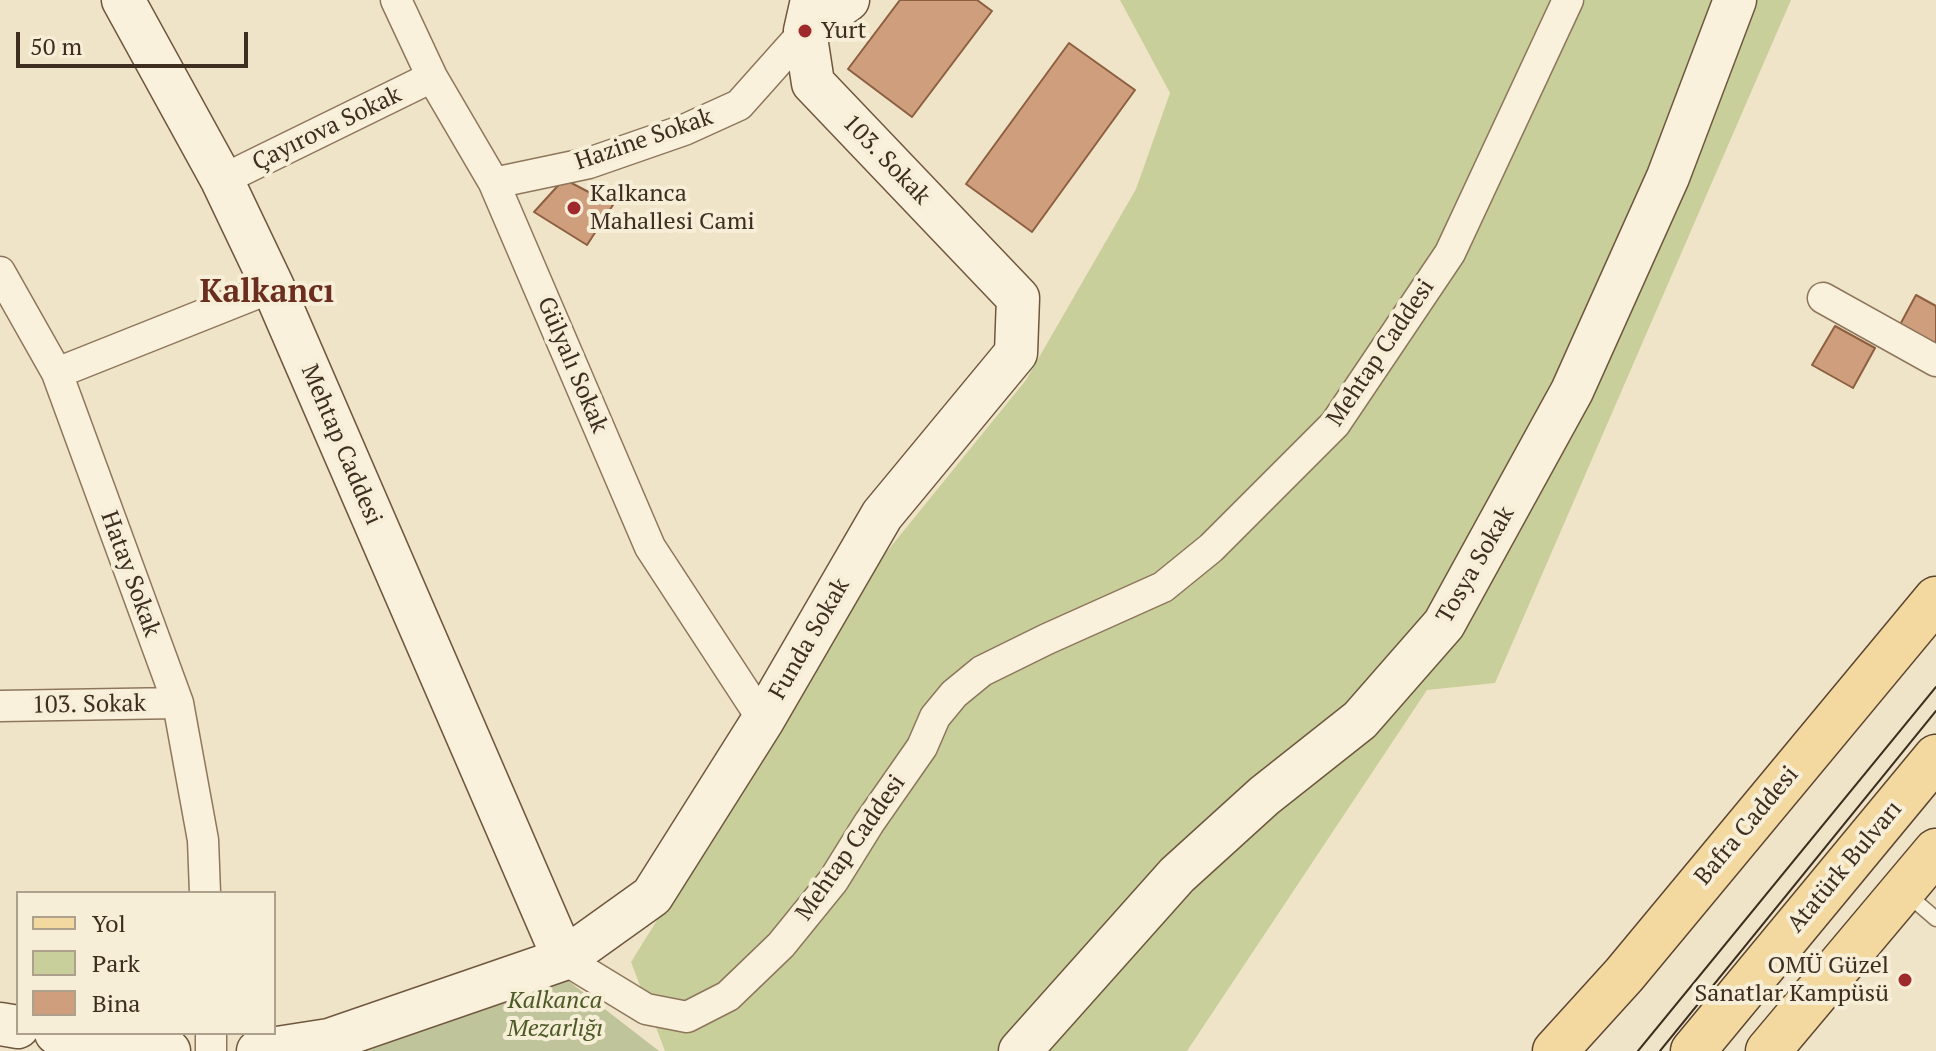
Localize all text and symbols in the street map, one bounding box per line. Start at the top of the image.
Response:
scale bar [20,16,252,66]
place label: Yurt [821,17,866,45]
marker: Yurt [796,22,814,40]
text: 50 m [30,30,82,62]
street label: Çayırova Sokak [248,81,406,177]
street label: Hazine Sokak [571,103,717,177]
street label: 103. Sokak [836,109,936,211]
place label: Kalkanca Mahallesi Cami [590,180,755,236]
marker: Kalkanca Mahallesi Cami [565,199,583,217]
district label: Kalkancı [200,274,334,312]
street label: Mehtap Caddesi [1321,274,1441,432]
street label: Gülyalı Sokak [530,293,614,437]
street label: Mehtap Caddesi [294,361,388,529]
street label: Tosya Sokak [1431,501,1521,629]
street label: Hatay Sokak [94,507,166,641]
street label: Funda Sokak [764,573,856,705]
street label: 103. Sokak [32,690,146,720]
street label: Bafra Caddesi [1689,761,1805,891]
street label: Mehtap Caddesi [790,770,912,926]
street label: Atatürk Bulvarı [1782,795,1908,939]
legend [16,891,276,1035]
text: Yol [92,907,126,939]
text: Park [92,947,140,979]
place label: OMÜ Güzel Sanatlar Kampüsü [1694,952,1889,1008]
marker: OMÜ Güzel Sanatlar Kampüsü [1896,971,1914,989]
text: Bina [92,987,140,1019]
park label: Kalkanca Mezarlığı [507,987,603,1043]

